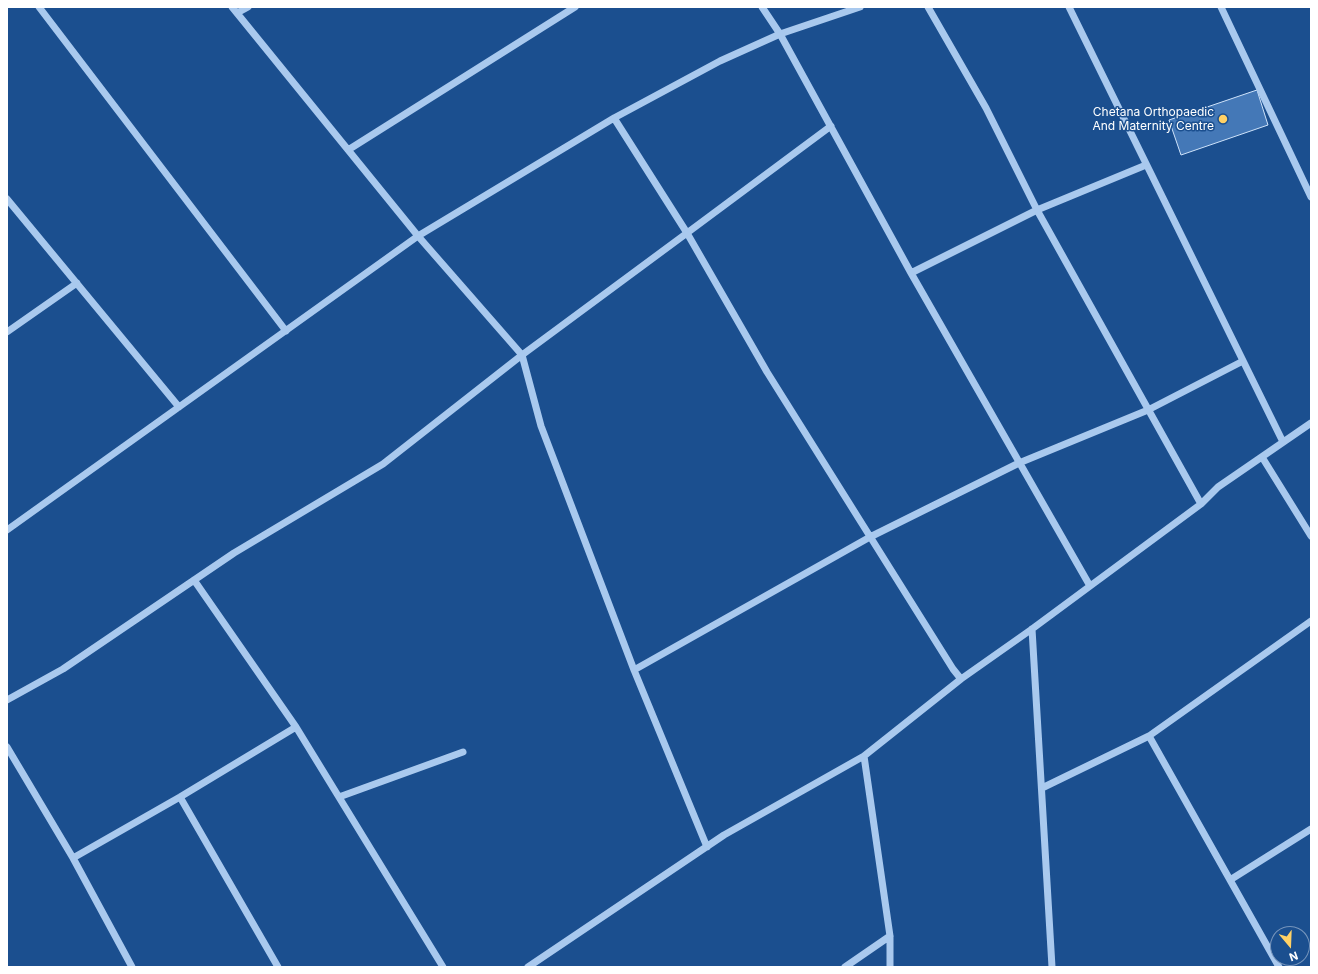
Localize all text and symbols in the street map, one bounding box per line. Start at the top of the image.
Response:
place label: Chetana Orthopaedic And Maternity Centre [1092,105,1214,133]
marker: Chetana Orthopaedic And Maternity Centre [1217,113,1229,125]
north arrow [1270,926,1310,966]
text: N [1287,948,1300,964]

